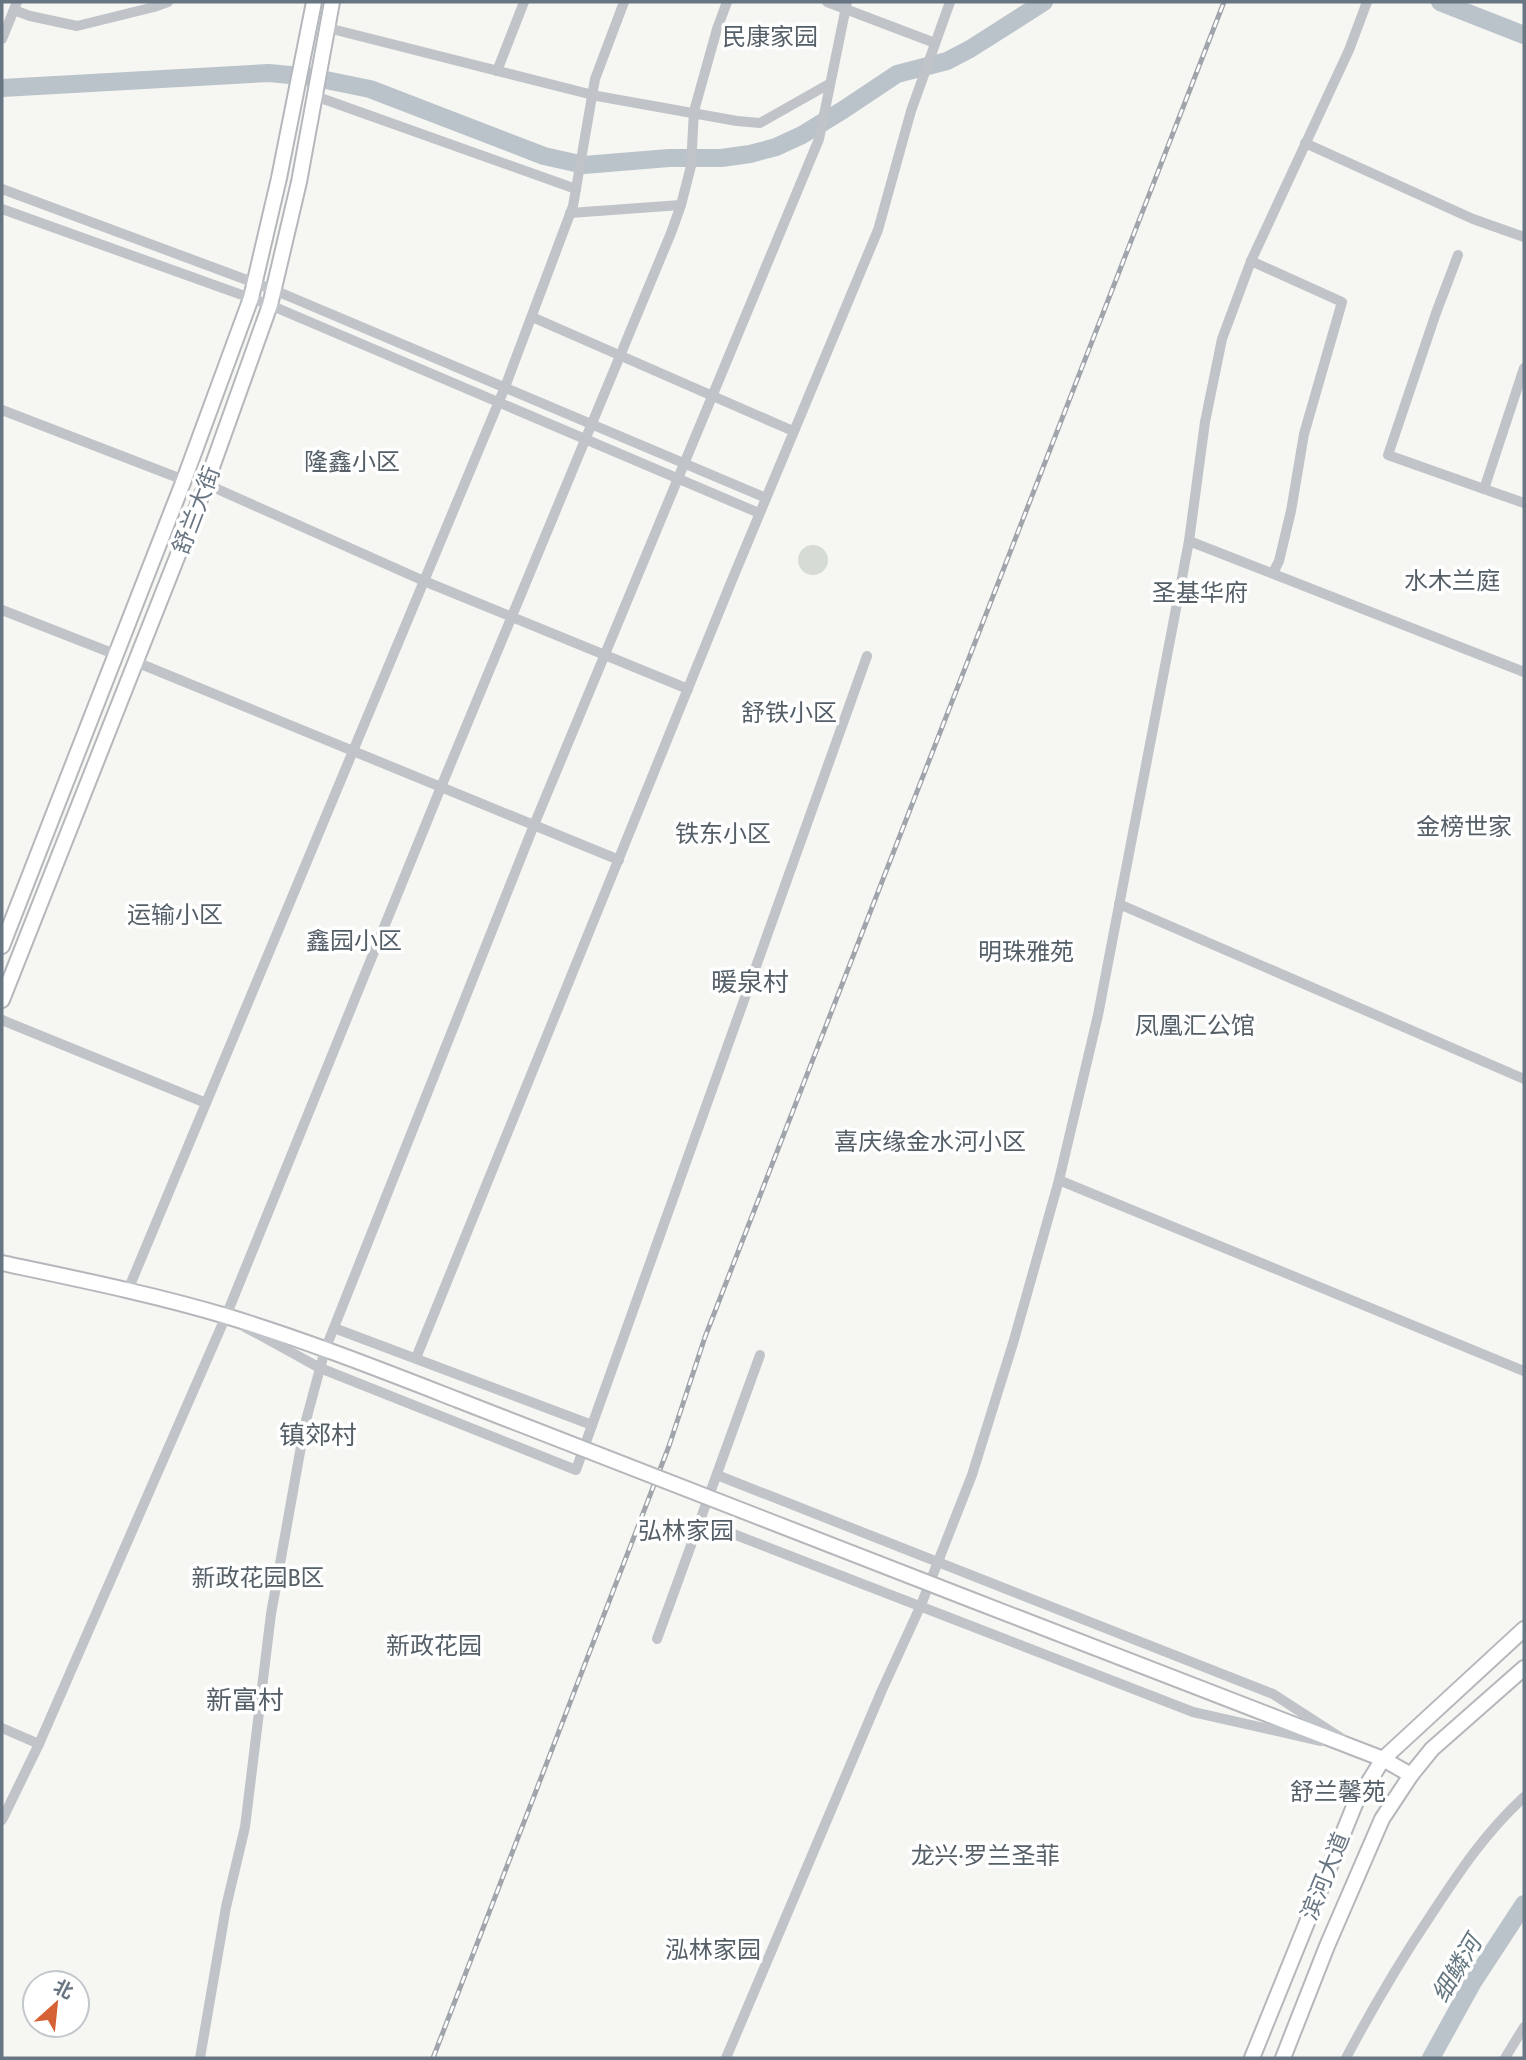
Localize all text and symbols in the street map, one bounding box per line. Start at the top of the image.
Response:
district label: 民康家园 [722,23,818,51]
district label: 隆鑫小区 [304,448,400,476]
street label: 舒兰大街 [166,462,226,558]
district label: 水木兰庭 [1404,567,1500,595]
district label: 圣基华府 [1152,579,1248,607]
district label: 舒铁小区 [741,699,837,727]
district label: 金榜世家 [1416,813,1512,841]
district label: 铁东小区 [675,820,771,848]
district label: 运输小区 [127,901,223,929]
district label: 鑫园小区 [306,927,402,955]
district label: 明珠雅苑 [978,938,1074,966]
district label: 暖泉村 [711,967,789,998]
district label: 凤凰汇公馆 [1135,1012,1255,1040]
district label: 喜庆缘金水河小区 [834,1128,1026,1156]
district label: 镇郊村 [279,1420,357,1451]
district label: 弘林家园 [638,1517,734,1545]
district label: 新政花园B区 [191,1564,325,1592]
district label: 新政花园 [386,1632,482,1660]
district label: 新富村 [206,1685,284,1716]
district label: 舒兰馨苑 [1290,1778,1386,1806]
street label: 滨河大道 [1295,1828,1355,1924]
district label: 龙兴·罗兰圣菲 [910,1842,1060,1870]
water label: 细鳞河 [1426,1928,1490,2007]
district label: 泓林家园 [665,1936,761,1964]
north arrow [21,1969,91,2039]
text: 北 [50,1975,77,2004]

